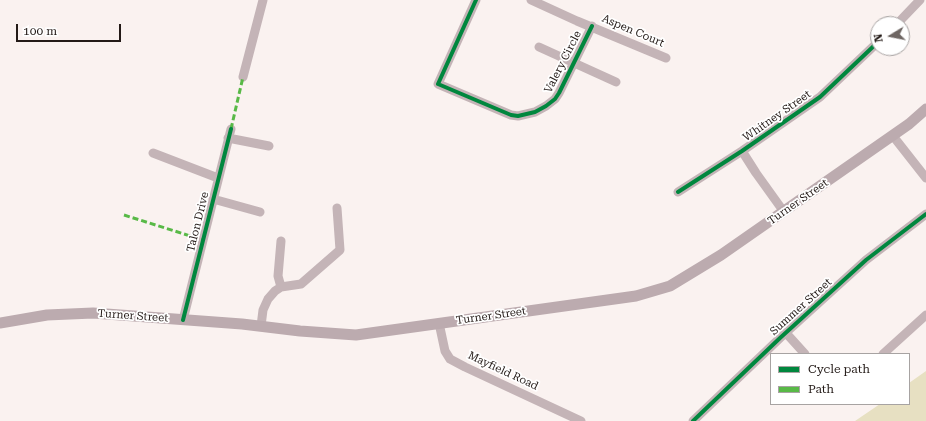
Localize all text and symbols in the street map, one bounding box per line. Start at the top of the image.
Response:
street label: Aspen Court [600,12,666,50]
scale bar [18,16,123,42]
north arrow [870,16,910,56]
text: 100 m [23,24,57,38]
street label: Valery Circle [542,29,584,95]
text: N [872,33,886,43]
street label: Whitney Street [740,88,814,144]
street label: Turner Street [765,176,831,228]
street label: Talon Drive [184,191,212,253]
street label: Summer Street [767,276,835,338]
street label: Turner Street [455,305,527,327]
street label: Turner Street [97,307,169,325]
street label: Mayfield Road [466,349,540,393]
legend [770,353,910,405]
text: Cycle path [808,362,870,376]
text: Path [808,382,834,396]

